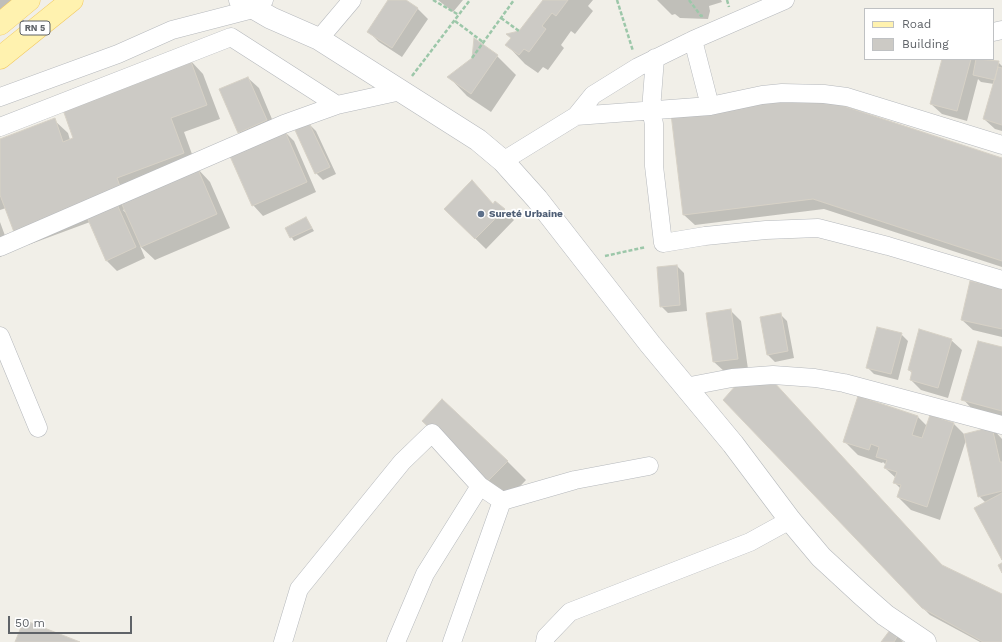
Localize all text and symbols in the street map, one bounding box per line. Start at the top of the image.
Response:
legend [864,8,994,60]
text: Road [902,17,931,31]
road number: RN 5 [20,21,50,35]
text: Building [902,37,949,51]
place label: Sureté Urbaine [489,208,563,220]
marker: Sureté Urbaine [476,209,486,219]
scale bar [10,608,134,634]
text: 50 m [15,616,45,630]

